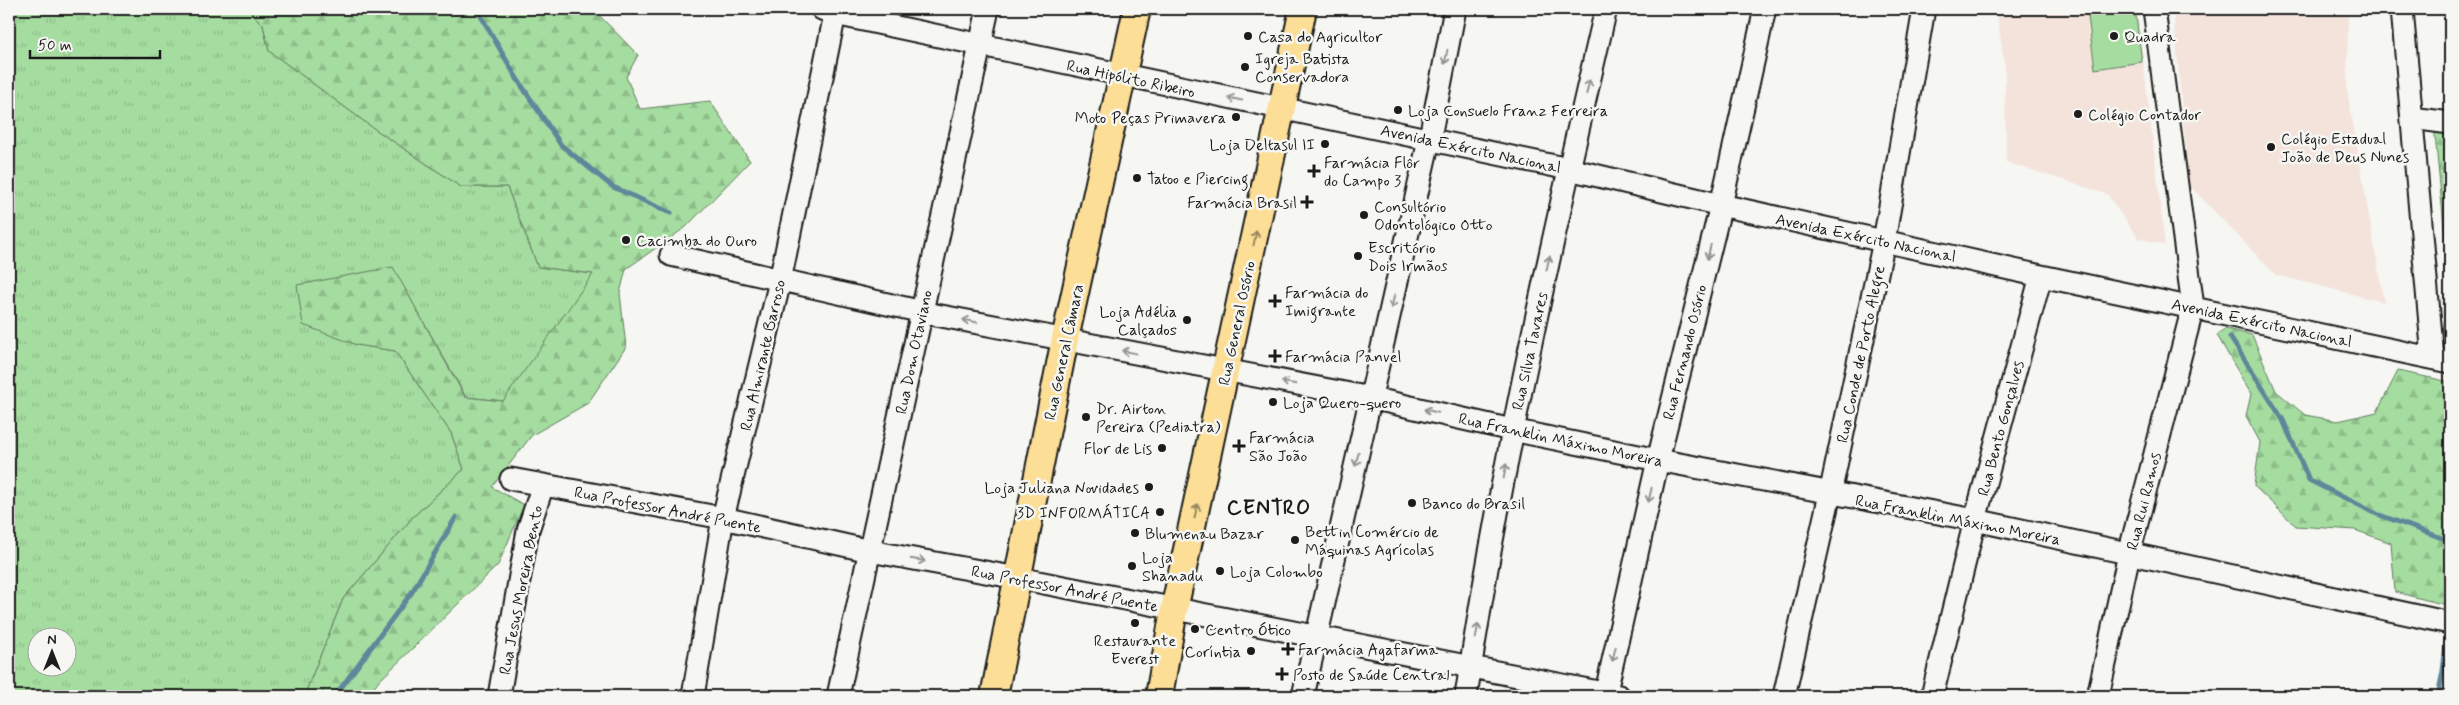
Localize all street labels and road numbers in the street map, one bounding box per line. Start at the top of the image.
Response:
street label: Rua Hipólito Ribeiro [1065,56,1197,103]
street label: Avenida Exército Nacional [1379,120,1563,179]
street label: Avenida Exército Nacional [1774,209,1958,268]
street label: Rua General Osório [1214,259,1261,388]
street label: Rua Conde de Porto Alegre [1832,263,1892,445]
street label: Rua Almirante Barroso [736,278,791,433]
street label: Rua General Câmara [1040,282,1089,422]
street label: Rua Fernando Osório [1658,283,1712,422]
street label: Rua Dom Otaviano [891,288,938,416]
street label: Rua Silva Tavares [1508,290,1553,412]
street label: Avenida Exército Nacional [2170,294,2354,353]
street label: Rua Bento Gonçalves [1973,358,2030,498]
street label: Rua Franklin Máximo Moreira [1456,409,1665,472]
street label: Rua Rui Ramos [2122,450,2167,552]
street label: Rua Professor André Puente [572,482,763,539]
street label: Rua Franklin Máximo Moreira [1853,490,2062,551]
street label: Rua Jesus Moreira Bento [495,504,548,677]
street label: Rua Professor André Puente [969,561,1160,618]

